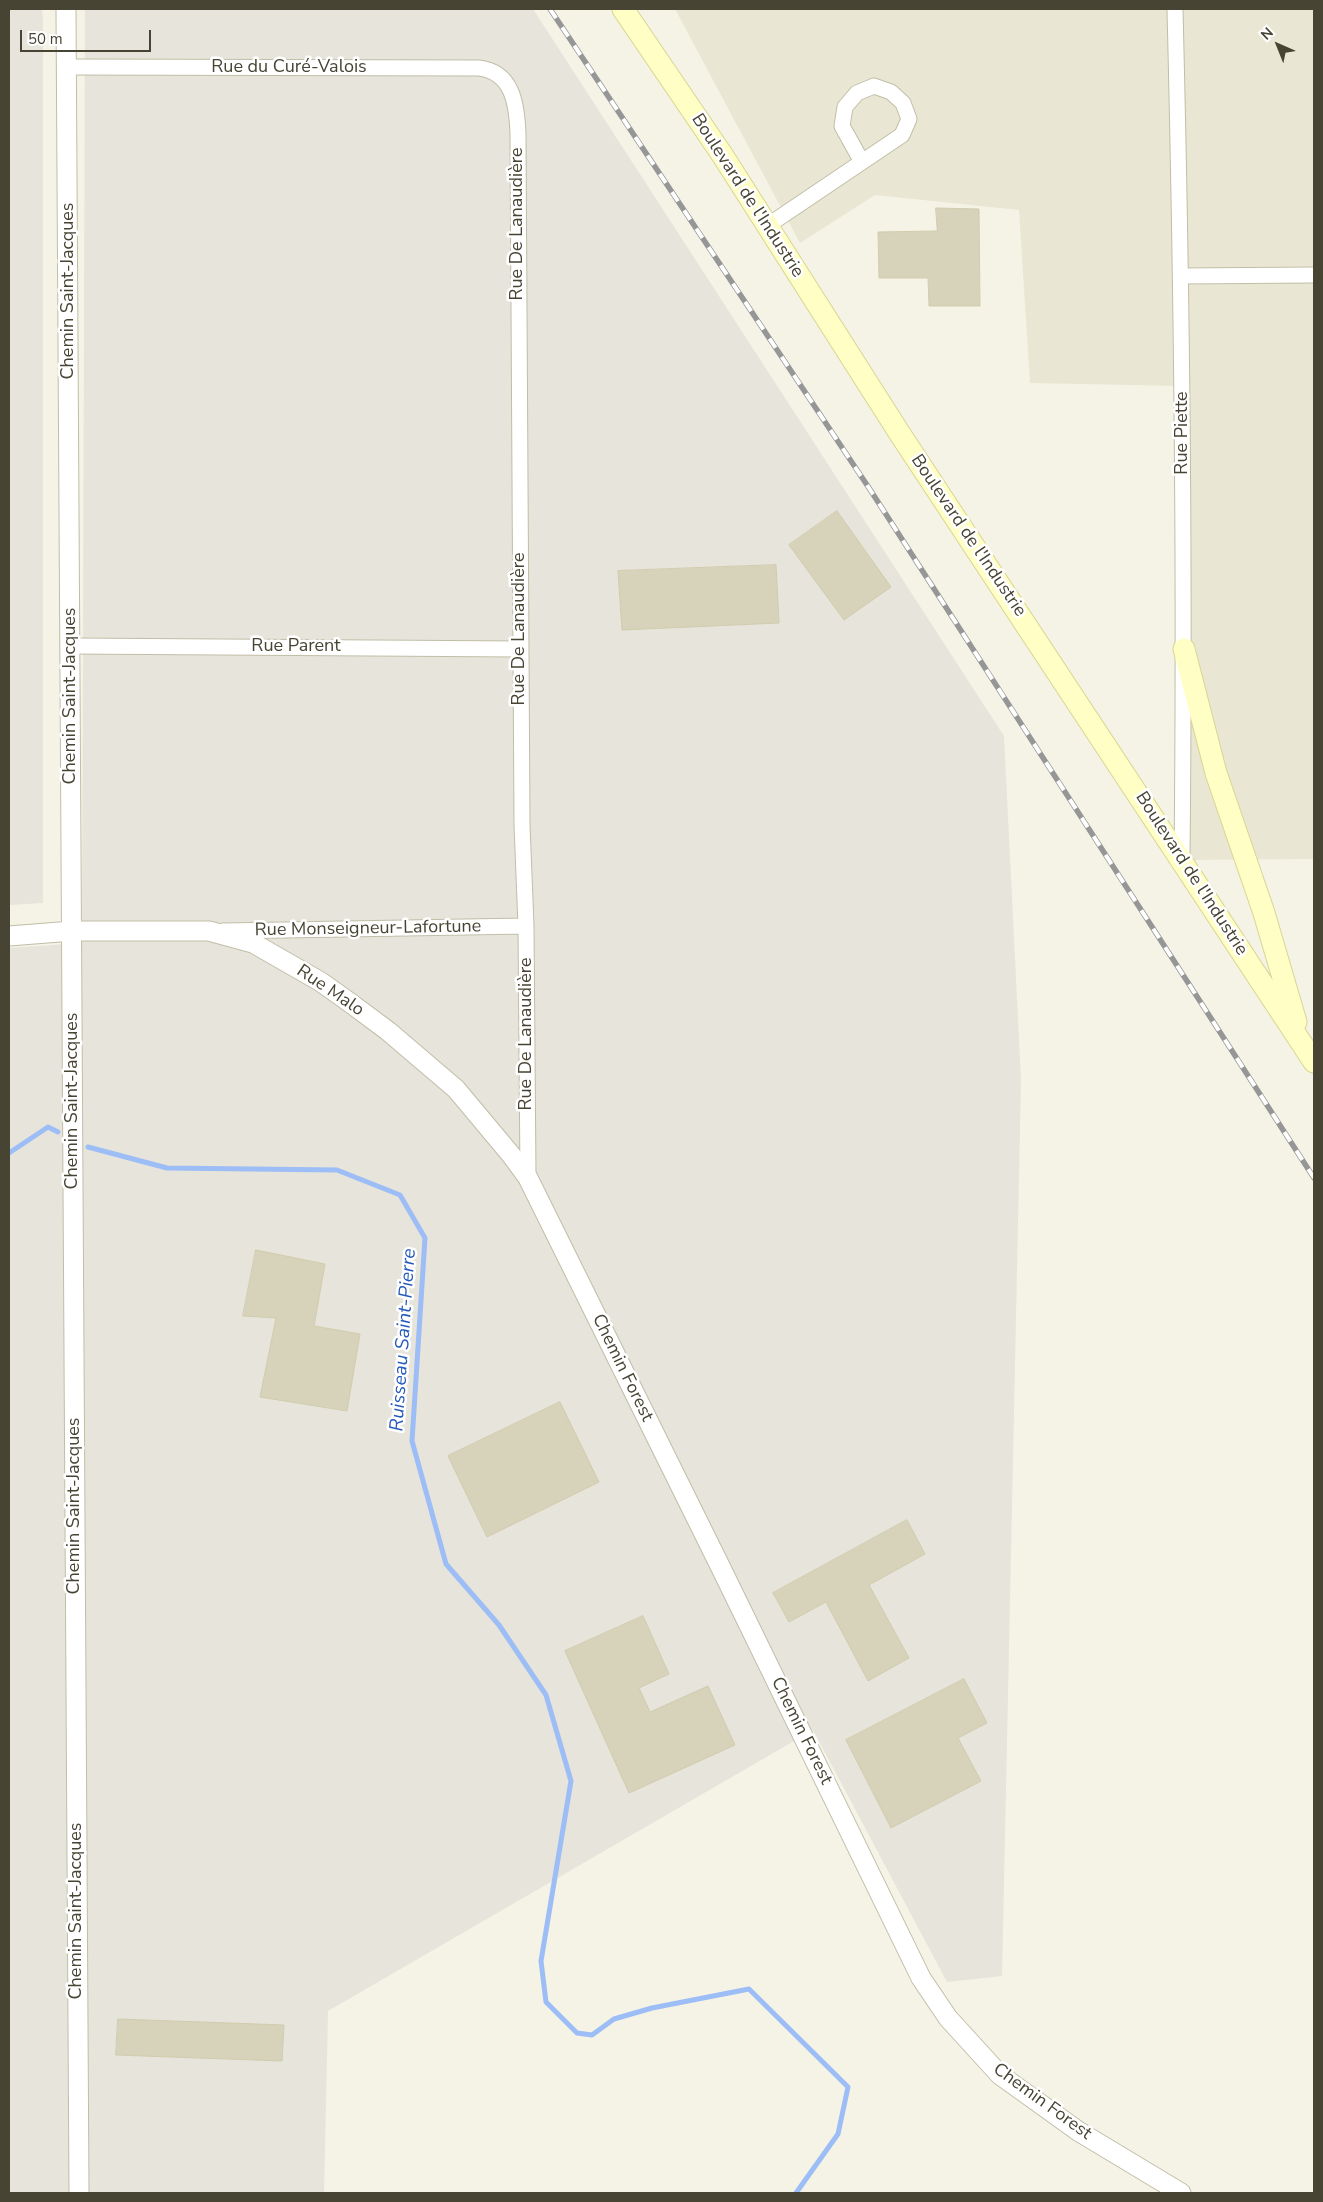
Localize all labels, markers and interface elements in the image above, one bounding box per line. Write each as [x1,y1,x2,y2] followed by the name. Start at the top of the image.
[22,20,154,52] scale bar
[1253,20,1303,70] north arrow
[1257,23,1278,44] text: N
[28,29,63,49] text: 50 m
[211,57,367,79] street label: Rue du Curé-Valois
[686,110,808,282] street label: Boulevard de l'Industrie
[507,147,529,301] street label: Rue De Lanaudière
[58,203,80,379] street label: Chemin Saint-Jacques
[1172,391,1194,475] street label: Rue Piette
[906,451,1030,621] street label: Boulevard de l'Industrie
[509,552,531,706] street label: Rue De Lanaudière
[60,608,82,784] street label: Chemin Saint-Jacques
[251,636,341,658] street label: Rue Parent
[1130,788,1252,960] street label: Boulevard de l'Industrie
[254,916,482,942] street label: Rue Monseigneur-Lafortune
[516,957,538,1111] street label: Rue De Lanaudière
[292,961,368,1021] street label: Rue Malo
[62,1013,84,1189] street label: Chemin Saint-Jacques
[386,1248,422,1432] water label: Ruisseau Saint-Pierre
[587,1311,657,1425] street label: Chemin Forest
[64,1418,86,1594] street label: Chemin Saint-Jacques
[766,1674,836,1788] street label: Chemin Forest
[66,1823,88,1999] street label: Chemin Saint-Jacques
[988,2059,1096,2145] street label: Chemin Forest

